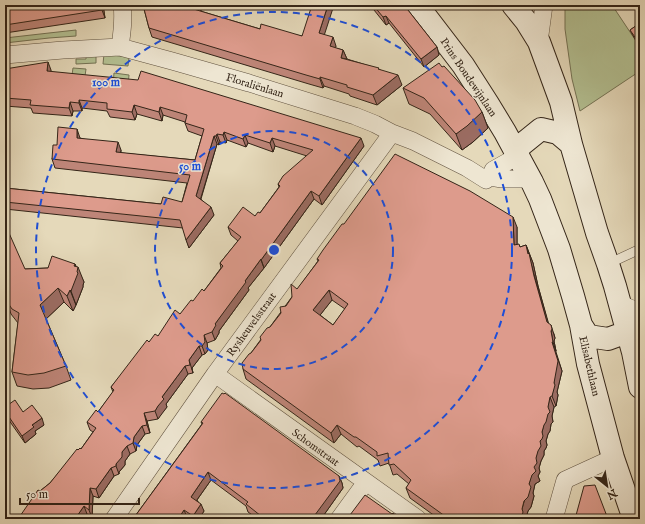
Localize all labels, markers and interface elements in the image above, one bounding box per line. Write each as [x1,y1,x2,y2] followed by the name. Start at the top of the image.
[437,35,500,120] street label: Prins Boudewijnlaan
[224,71,285,101] street label: Floraliënlaan
[92,75,121,90] text: 100 m
[179,159,202,174] text: 50 m
[267,243,281,257] centre of rings
[224,290,280,359] street label: Rysheuvelsstraat
[575,335,603,398] street label: Elisabethlaan
[289,426,342,470] street label: Schomstraat
[587,466,627,506] north arrow
[20,480,139,506] scale bar
[603,485,620,502] text: N
[26,487,48,502] text: 50 m

